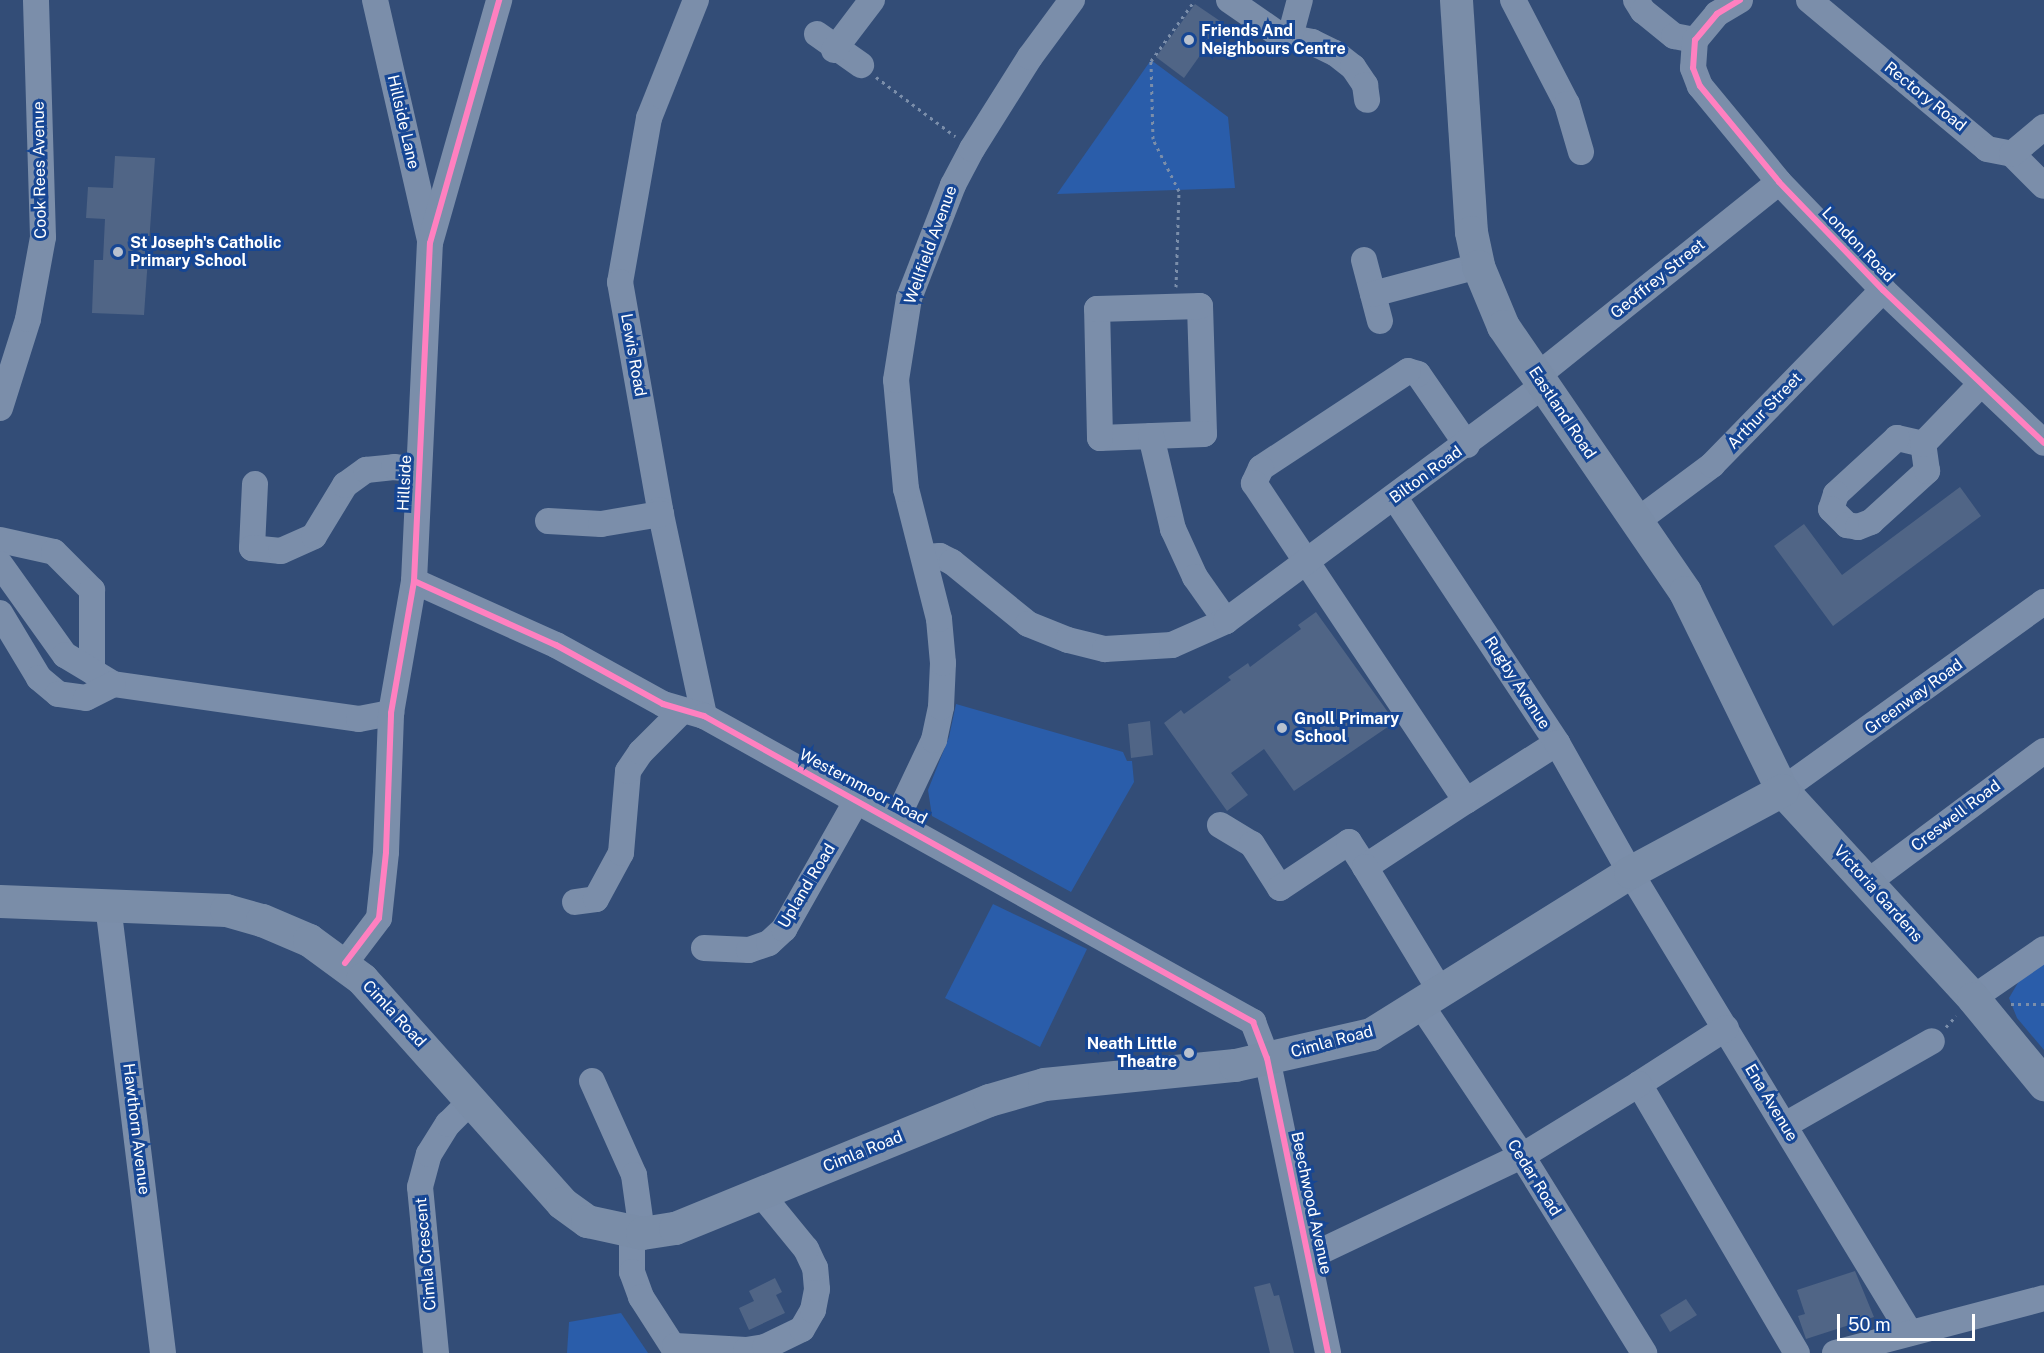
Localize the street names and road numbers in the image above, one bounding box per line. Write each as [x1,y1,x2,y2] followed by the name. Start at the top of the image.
[1880,58,1970,136] street label: Rectory Road
[383,73,423,171] street label: Hillside Lane
[29,101,51,239] street label: Cook Rees Avenue
[901,183,961,307] street label: Wellfield Avenue
[1817,204,1899,286] street label: London Road
[1607,235,1709,323] street label: Geoffrey Street
[616,312,650,398] street label: Lewis Road
[1524,363,1600,463] street label: Eastland Road
[1724,369,1806,453] street label: Arthur Street
[1386,442,1466,508] street label: Bilton Road
[394,454,416,512] street label: Hillside
[1480,633,1554,733] street label: Rugby Avenue
[1861,655,1967,739] street label: Greenway Road
[796,745,930,829] street label: Westernmoor Road
[1908,776,2004,856] street label: Creswell Road
[774,840,840,932] street label: Upland Road
[1830,842,1926,946] street label: Victoria Gardens
[358,977,430,1051] street label: Cimla Road
[1289,1022,1375,1062] street label: Cimla Road
[1740,1061,1802,1145] street label: Ena Avenue
[118,1062,154,1196] street label: Hawthorn Avenue
[820,1127,906,1177] street label: Cimla Road
[1287,1130,1335,1276] street label: Beechwood Avenue
[1503,1136,1565,1220] street label: Cedar Road
[411,1197,441,1311] street label: Cimla Crescent

